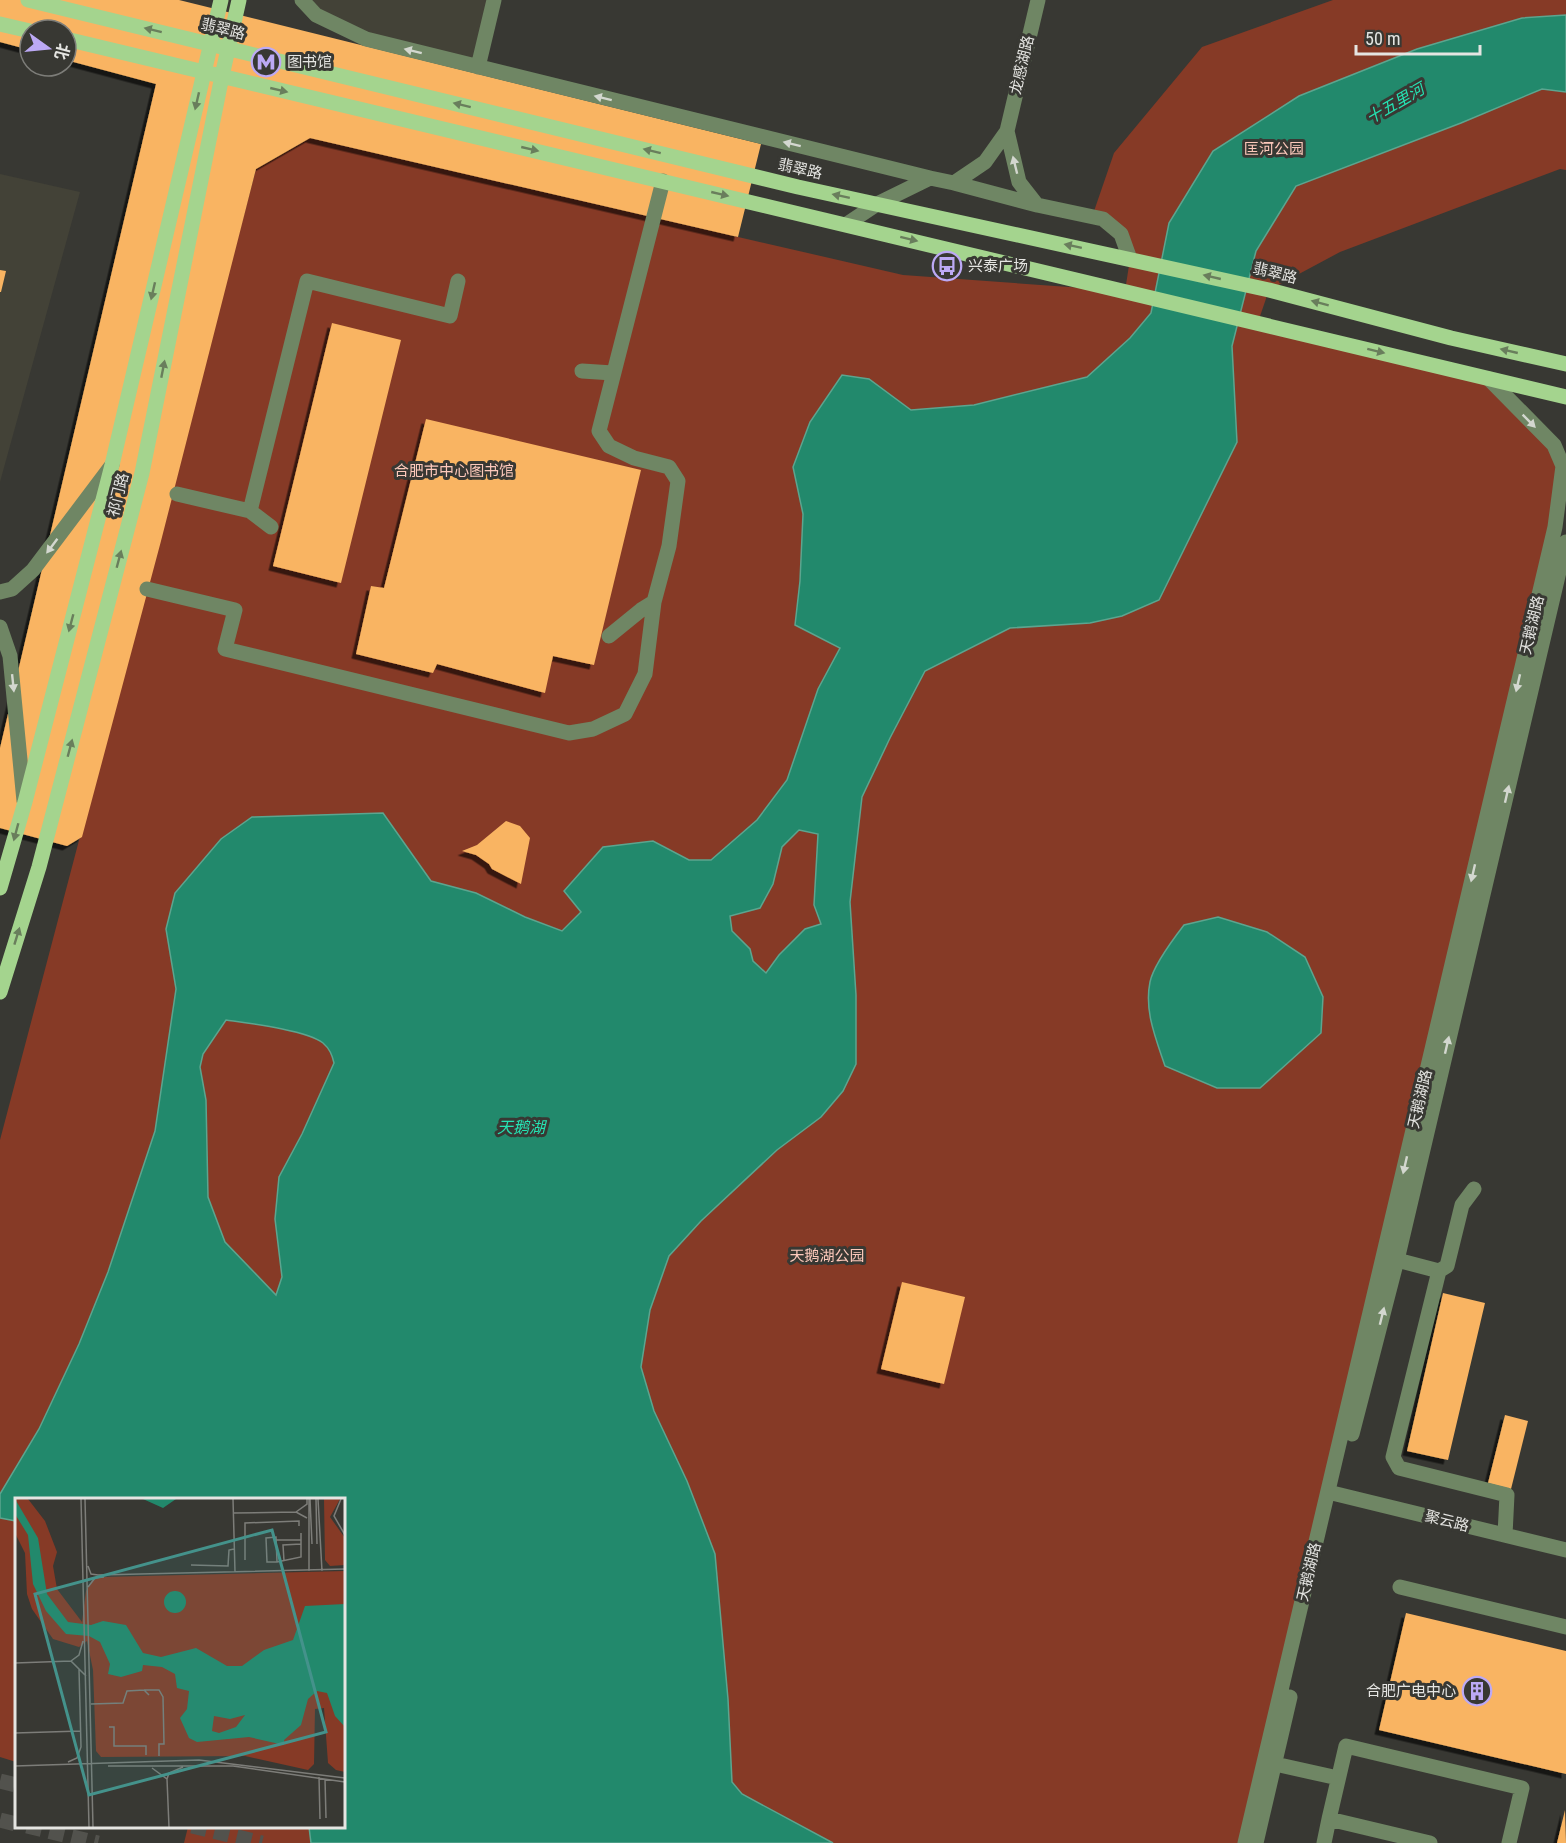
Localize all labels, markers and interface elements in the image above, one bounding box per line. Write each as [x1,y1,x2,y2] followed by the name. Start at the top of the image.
[199,15,247,43] street label: 翡翠路
[18,18,78,78] north arrow
[1356,18,1480,56] scale bar
[144,25,163,35] one-way arrow
[1365,28,1400,49] text: 50 m
[1006,34,1038,96] street label: 龙感湖路
[51,42,73,62] text: 北
[250,46,282,78] metro station icon: 图书馆
[404,46,422,56] one-way arrow
[287,53,332,71] place label: 图书馆
[1363,78,1430,128] water label: 十五里河
[269,85,288,95] one-way arrow
[191,92,201,110] one-way arrow
[593,92,612,102] one-way arrow
[453,100,471,110] one-way arrow
[783,139,801,149] one-way arrow
[1244,140,1304,158] park label: 匡河公园
[521,145,539,155] one-way arrow
[642,146,661,156] one-way arrow
[776,155,824,183] street label: 翡翠路
[1009,156,1019,174] one-way arrow
[710,190,729,200] one-way arrow
[832,191,851,201] one-way arrow
[900,235,918,245] one-way arrow
[1064,241,1082,251] one-way arrow
[931,250,963,282] bus stop icon: 兴泰广场
[968,257,1028,275] place label: 兴泰广场
[1251,259,1299,287] street label: 翡翠路
[1202,272,1221,281] one-way arrow
[147,282,157,300] one-way arrow
[1311,298,1329,308] one-way arrow
[1499,346,1518,355] one-way arrow
[1367,347,1385,357] one-way arrow
[159,360,168,379] one-way arrow
[1522,413,1536,427] one-way arrow
[394,462,514,480] park label: 合肥市中心图书馆
[104,471,132,519] street label: 祁门路
[46,538,58,553] one-way arrow
[115,550,125,569] one-way arrow
[1516,594,1548,656] street label: 天鹅湖路
[66,614,75,632] one-way arrow
[1513,673,1522,692] one-way arrow
[8,674,18,693] one-way arrow
[66,739,76,757] one-way arrow
[1502,785,1512,803] one-way arrow
[11,823,21,841] one-way arrow
[1468,863,1478,882] one-way arrow
[13,927,23,945] one-way arrow
[1443,1036,1453,1054] one-way arrow
[1404,1068,1436,1130] street label: 天鹅湖路
[497,1118,548,1137] water label: 天鹅湖
[1399,1155,1409,1174] one-way arrow
[789,1247,865,1265] park label: 天鹅湖公园
[1378,1307,1387,1325] one-way arrow
[15,1498,345,1828] inset map
[1423,1507,1471,1535] street label: 聚云路
[1293,1541,1325,1603] street label: 天鹅湖路
[1461,1675,1493,1707] building icon: 合肥广电中心
[1366,1682,1456,1700] place label: 合肥广电中心

